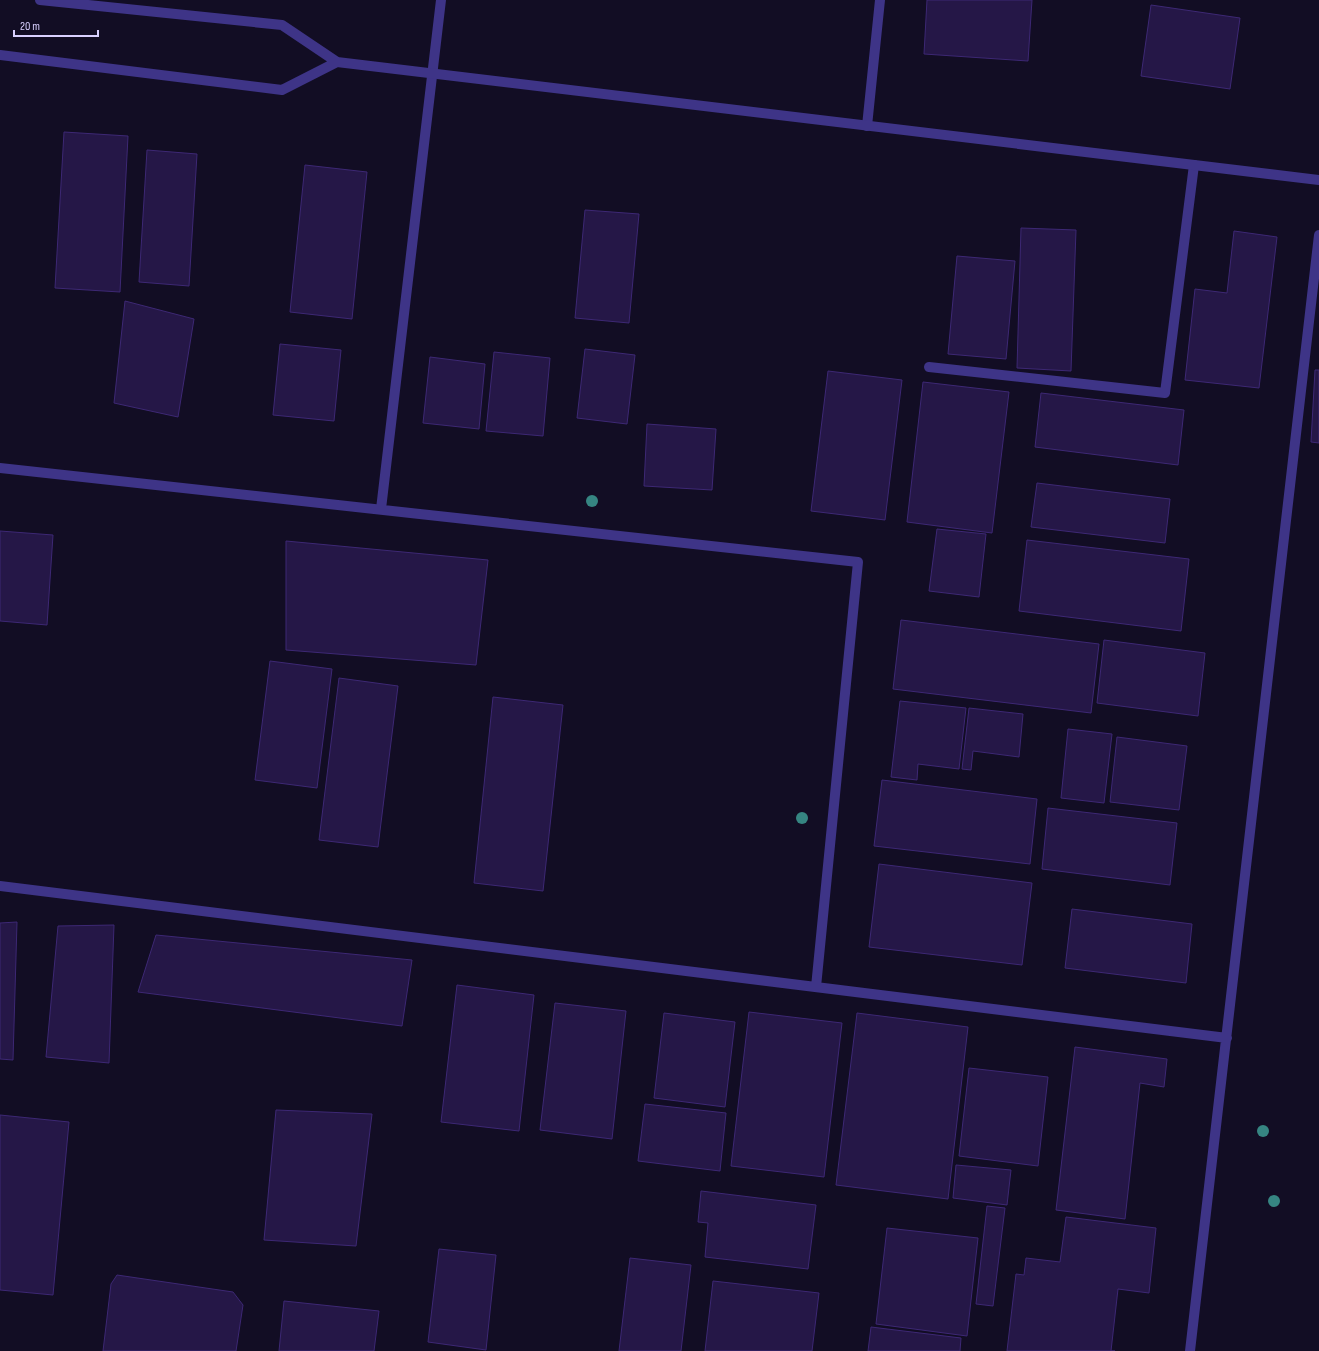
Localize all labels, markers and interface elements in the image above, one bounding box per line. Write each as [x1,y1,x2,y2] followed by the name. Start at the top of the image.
[14,12,98,38] scale bar
[20,19,40,34] text: 20 m

